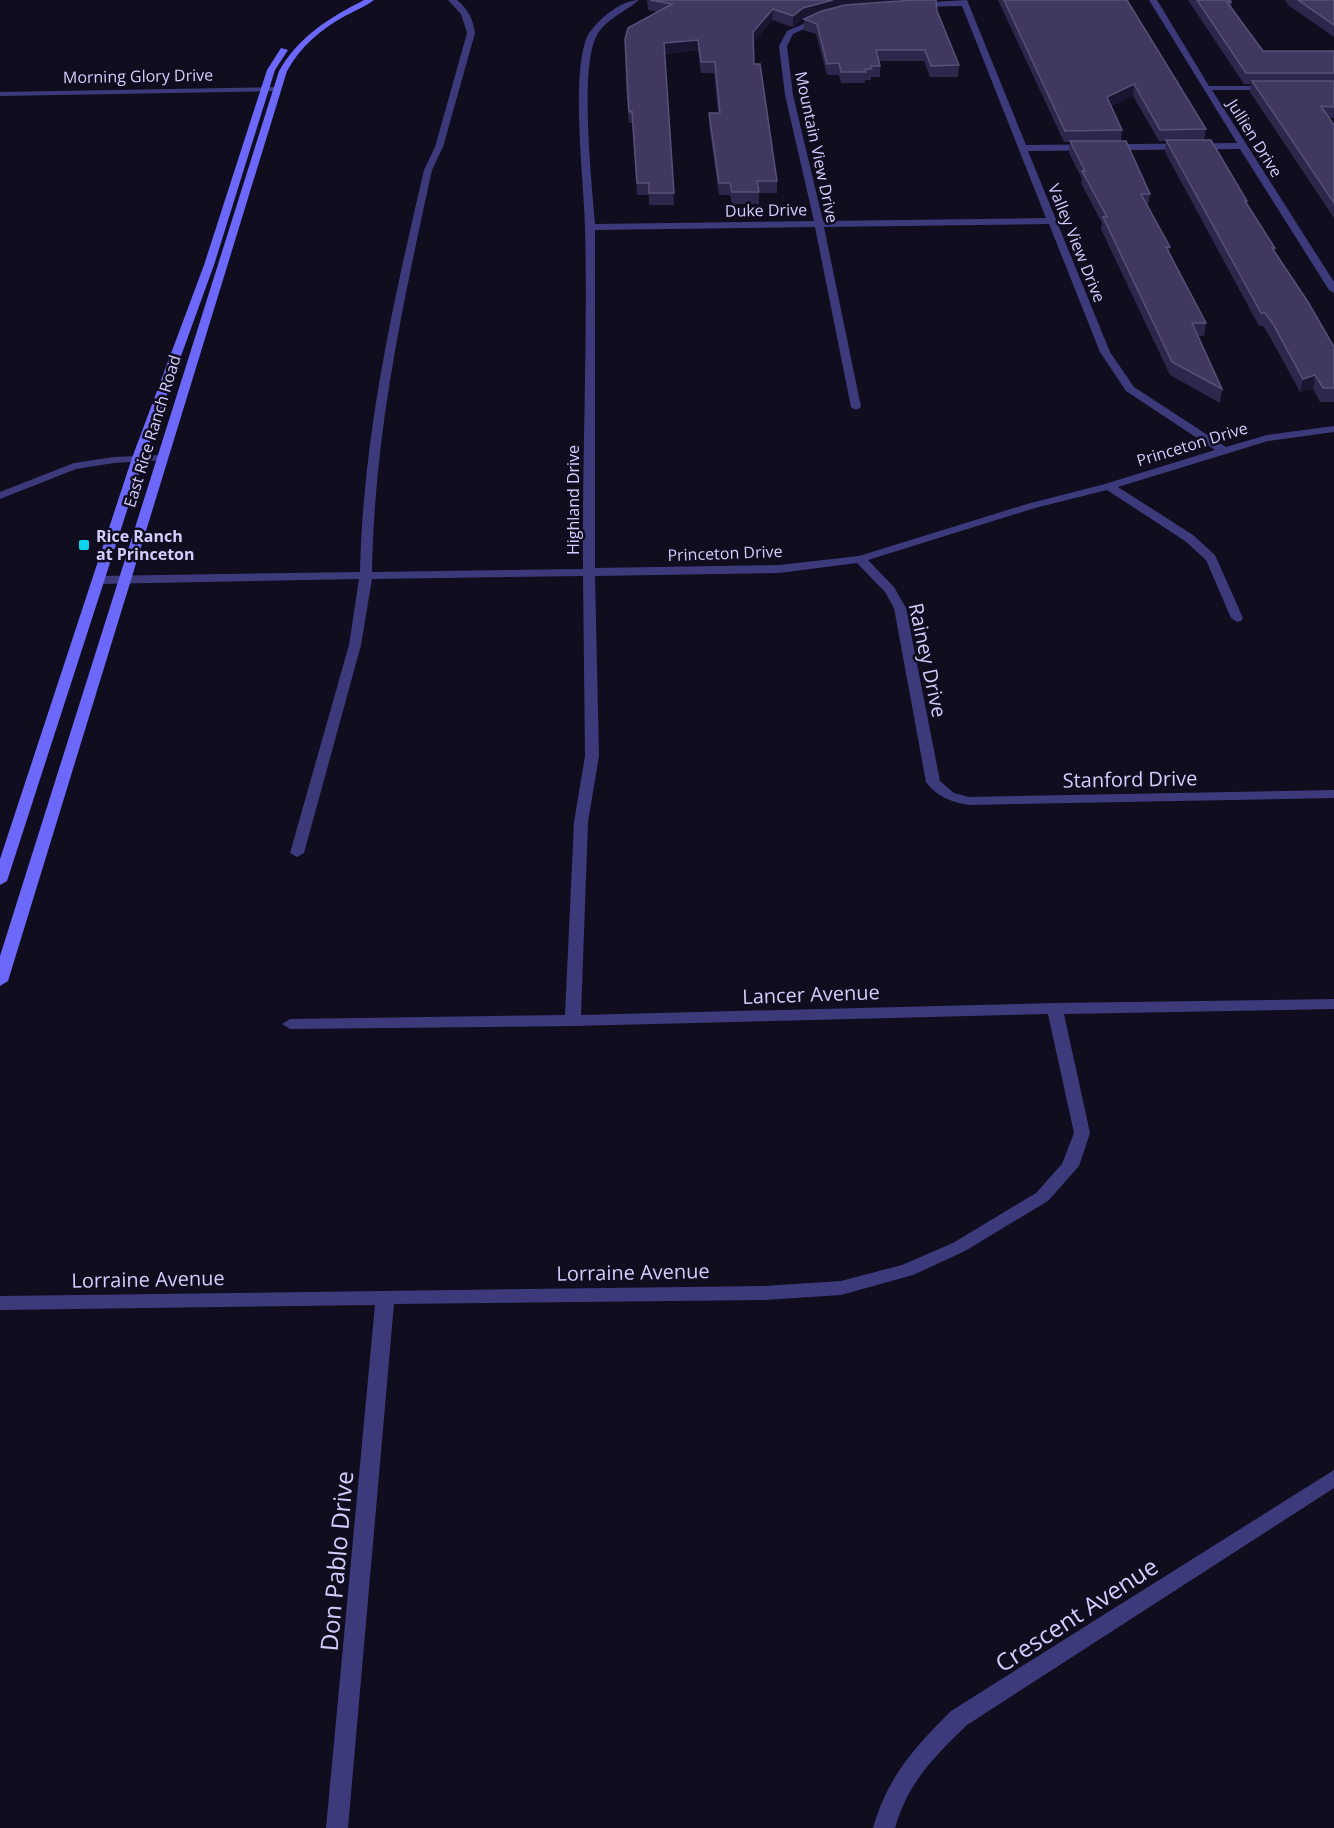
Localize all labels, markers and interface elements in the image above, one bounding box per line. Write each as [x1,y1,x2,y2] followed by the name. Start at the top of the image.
[63,64,213,88] street label: Morning Glory Drive
[790,69,844,225] street label: Mountain View Drive
[1221,93,1288,181] street label: Jullien Drive
[1043,180,1111,306] street label: Valley View Drive
[725,198,807,222] street label: Duke Drive
[118,352,186,510] street label: East Rice Ranch Road
[1134,417,1250,471] street label: Princeton Drive
[562,445,584,555] street label: Highland Drive
[96,525,195,565] place label: Rice Ranch at Princeton
[77,538,91,552] marker: Rice Ranch at Princeton
[667,540,783,566] street label: Princeton Drive
[903,600,953,720] street label: Rainey Drive
[1062,764,1198,794] street label: Stanford Drive
[742,978,880,1010] street label: Lancer Avenue
[556,1257,710,1287] street label: Lorraine Avenue
[71,1264,225,1294] street label: Lorraine Avenue
[312,1470,360,1652] street label: Don Pablo Drive
[988,1549,1164,1679] street label: Crescent Avenue

